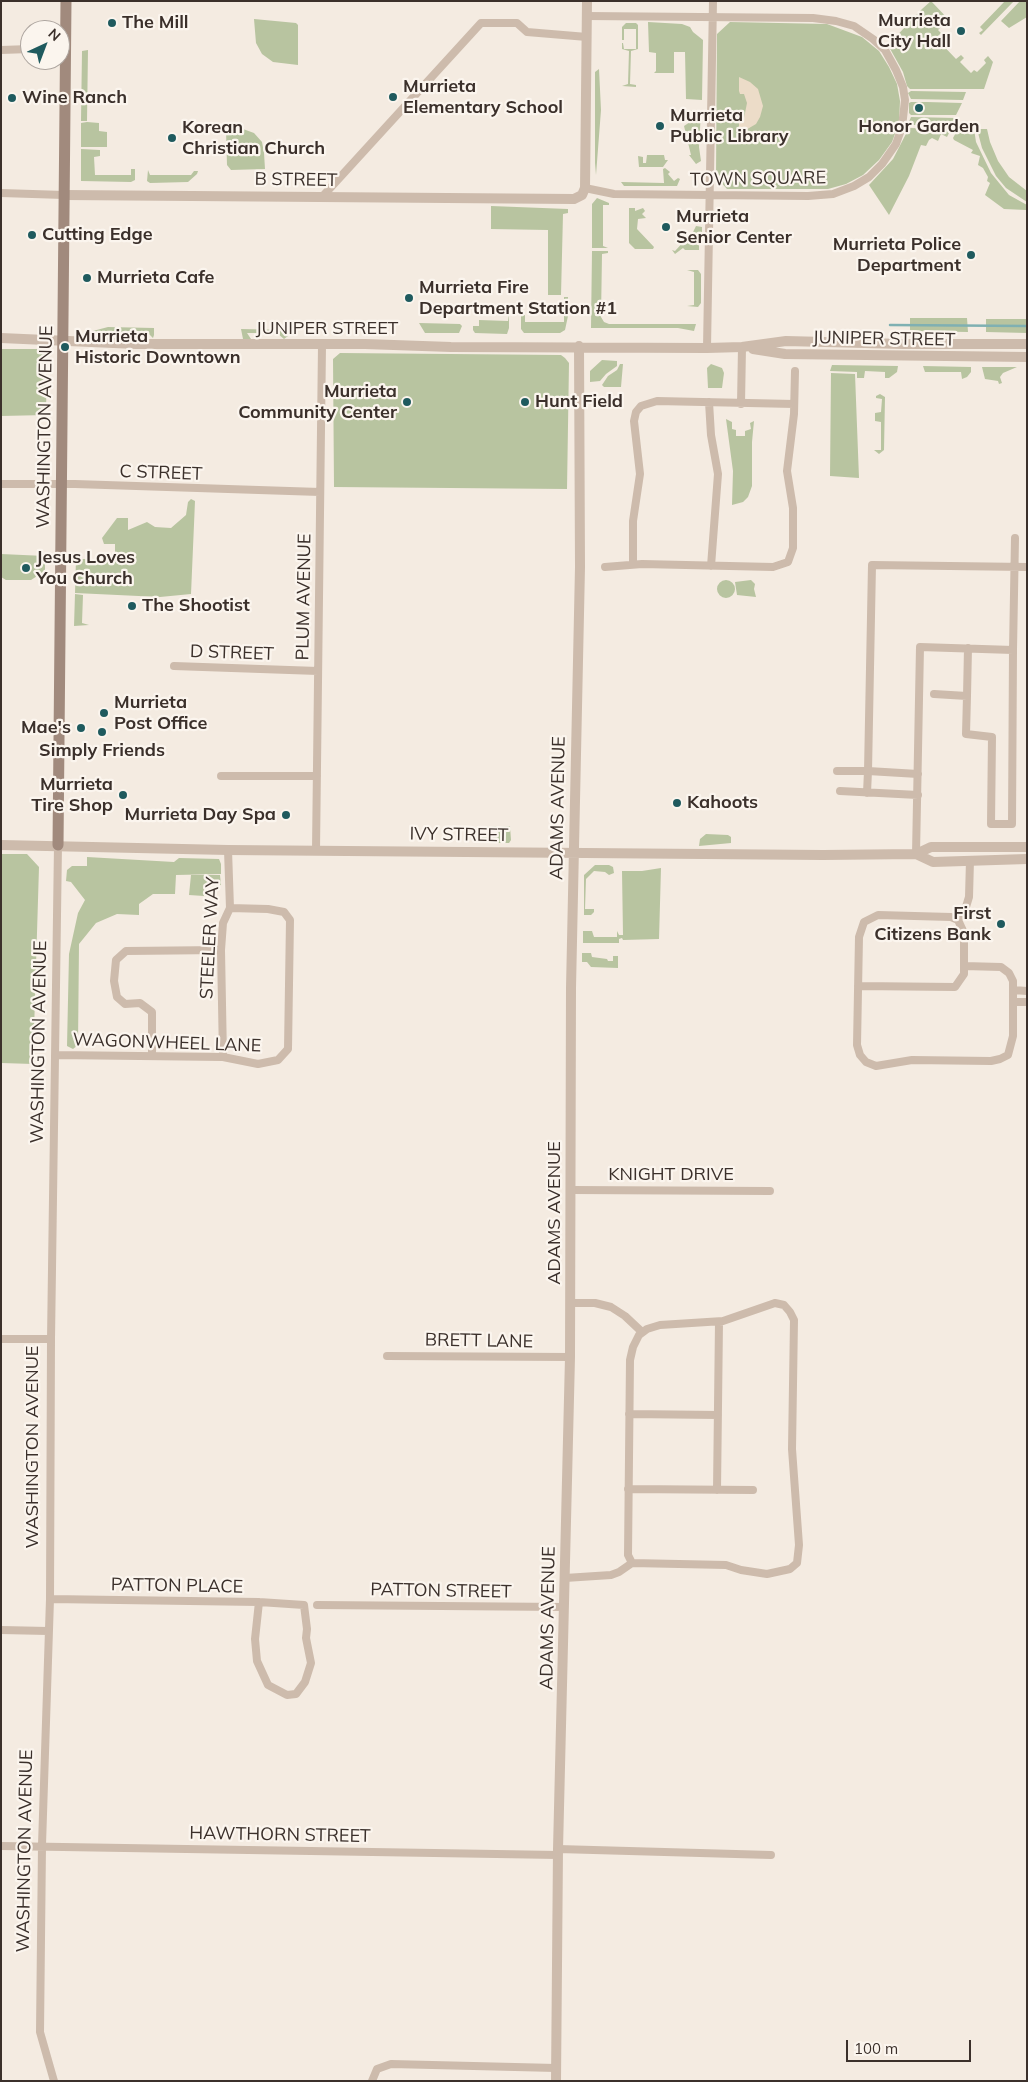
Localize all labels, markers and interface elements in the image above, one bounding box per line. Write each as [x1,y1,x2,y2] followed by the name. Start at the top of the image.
[878,10,951,52] place label: Murrieta City Hall
[122,12,189,34] place label: The Mill
[106,17,118,29] marker: The Mill
[20,20,70,70] north arrow
[45,25,65,45] text: N
[955,25,967,37] marker: Murrieta City Hall
[403,76,563,118] place label: Murrieta Elementary School
[22,87,127,109] place label: Wine Ranch
[387,91,399,103] marker: Murrieta Elementary School
[6,92,18,104] marker: Wine Ranch
[913,102,925,114] marker: Honor Garden
[670,105,789,148] place label: Murrieta Public Library
[858,116,980,138] place label: Honor Garden
[182,117,325,160] place label: Korean Christian Church
[654,120,666,132] marker: Murrieta Public Library
[166,132,178,144] marker: Korean Christian Church
[690,167,826,191] street label: TOWN SQUARE
[254,168,338,192] street label: B STREET
[676,206,792,248] place label: Murrieta Senior Center
[660,221,672,233] marker: Murrieta Senior Center
[42,224,153,246] place label: Cutting Edge
[26,229,38,241] marker: Cutting Edge
[833,234,961,276] place label: Murrieta Police Department
[965,249,977,261] marker: Murrieta Police Department
[97,267,214,289] place label: Murrieta Cafe
[81,272,93,284] marker: Murrieta Cafe
[419,277,617,320] place label: Murrieta Fire Department Station #1
[403,292,415,304] marker: Murrieta Fire Department Station #1
[256,318,398,340] street label: JUNIPER STREET
[32,325,58,529] street label: WASHINGTON AVENUE
[75,326,241,368] place label: Murrieta Historic Downtown
[812,327,956,351] street label: JUNIPER STREET
[59,341,71,353] marker: Murrieta Historic Downtown
[238,381,397,424] place label: Murrieta Community Center
[535,391,623,413] place label: Hunt Field
[401,396,413,408] marker: Murrieta Community Center
[519,396,531,408] marker: Hunt Field
[119,461,203,485] street label: C STREET
[292,533,316,661] street label: PLUM AVENUE
[36,547,135,590] place label: Jesus Loves You Church
[20,562,32,574] marker: Jesus Loves You Church
[142,595,250,617] place label: The Shootist
[126,600,138,612] marker: The Shootist
[190,641,274,665] street label: D STREET
[114,692,207,734] place label: Murrieta Post Office
[98,707,110,719] marker: Murrieta Post Office
[21,717,71,739] place label: Mae's
[75,722,87,734] marker: Mae's
[96,726,108,738] marker: Simply Friends
[546,736,570,880] street label: ADAMS AVENUE
[39,740,165,762] place label: Simply Friends
[31,774,113,816] place label: Murrieta Tire Shop
[117,789,129,801] marker: Murrieta Tire Shop
[687,792,758,814] place label: Kahoots
[671,797,683,809] marker: Kahoots
[125,804,276,826] place label: Murrieta Day Spa
[280,809,292,821] marker: Murrieta Day Spa
[409,823,509,847] street label: IVY STREET
[196,876,224,1000] street label: STEELER WAY
[874,903,991,946] place label: First Citizens Bank
[995,918,1007,930] marker: First Citizens Bank
[26,940,52,1144] street label: WASHINGTON AVENUE
[72,1029,262,1057] street label: WAGONWHEEL LANE
[544,1141,566,1285] street label: ADAMS AVENUE
[608,1164,734,1186] street label: KNIGHT DRIVE
[425,1329,533,1353] street label: BRETT LANE
[22,1346,44,1548] street label: WASHINGTON AVENUE
[536,1546,560,1690] street label: ADAMS AVENUE
[111,1574,243,1598] street label: PATTON PLACE
[370,1579,512,1603] street label: PATTON STREET
[12,1749,38,1953] street label: WASHINGTON AVENUE
[189,1823,371,1847] street label: HAWTHORN STREET
[848,2030,973,2062] scale bar
[854,2039,898,2058] text: 100 m

